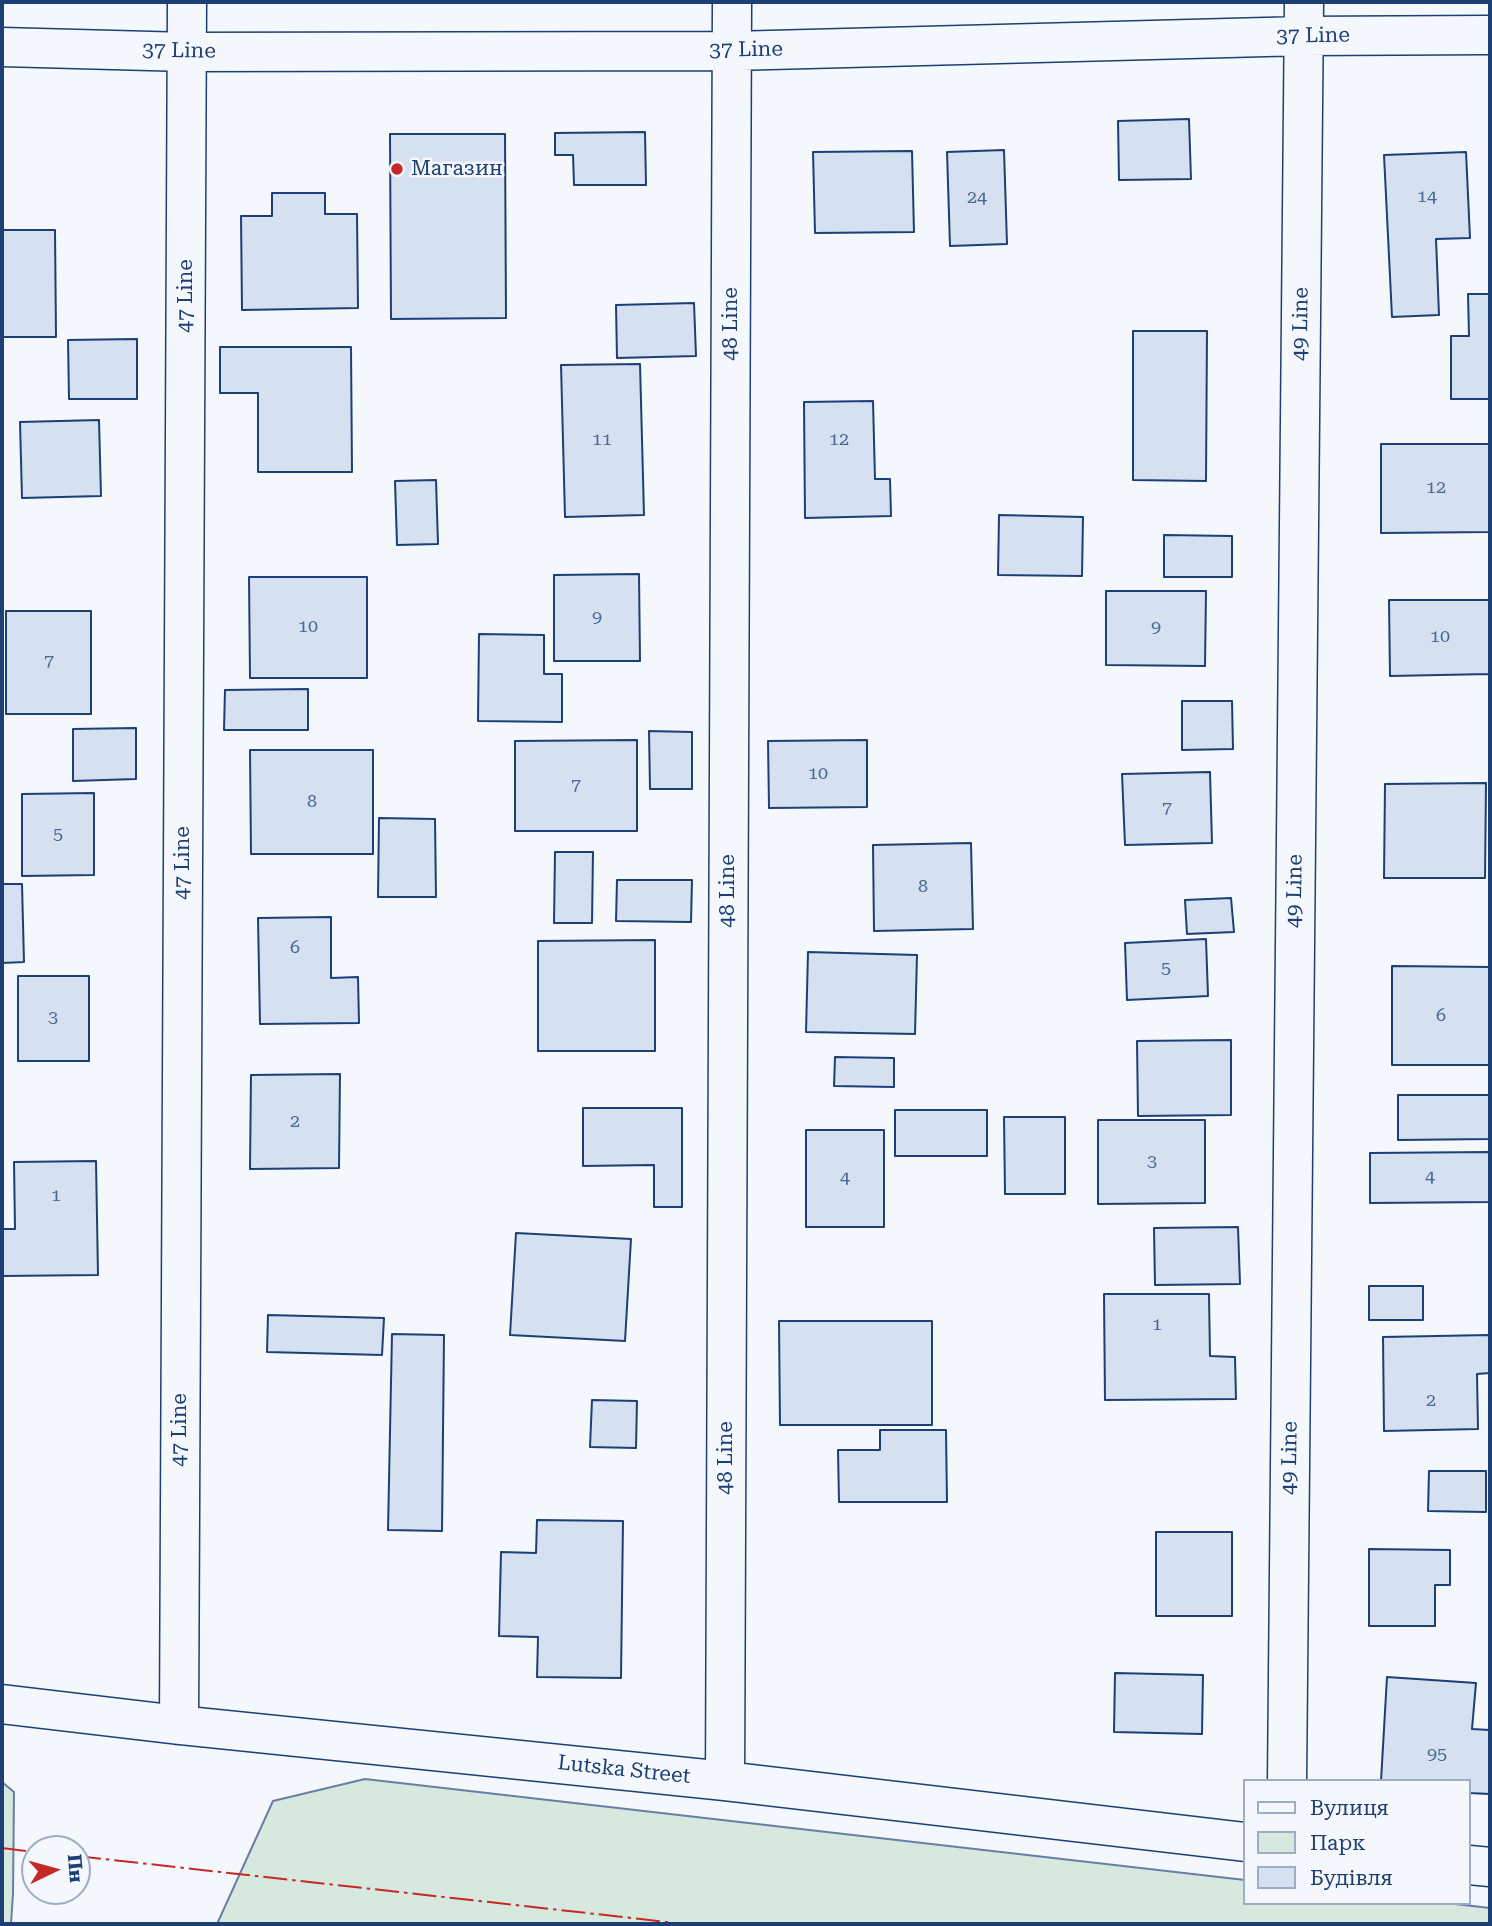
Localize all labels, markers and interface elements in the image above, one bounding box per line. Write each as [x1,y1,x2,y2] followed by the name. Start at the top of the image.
[1276,23,1350,49] street label: 37 Line
[709,37,783,63] street label: 37 Line
[142,38,216,64] street label: 37 Line
[411,156,503,182] place label: Магазин
[389,161,405,177] marker: Магазин
[1417,186,1437,208] house number: 14
[967,187,987,209] house number: 24
[173,259,199,333] street label: 47 Line
[718,287,744,361] street label: 48 Line
[1288,287,1314,361] street label: 49 Line
[592,429,612,451] house number: 11
[829,429,849,451] house number: 12
[1426,477,1446,499] house number: 12
[592,607,602,629] house number: 9
[298,616,318,638] house number: 10
[1151,617,1161,639] house number: 9
[1430,626,1450,648] house number: 10
[44,651,54,673] house number: 7
[808,763,828,785] house number: 10
[571,775,581,797] house number: 7
[307,791,317,813] house number: 8
[1162,798,1172,820] house number: 7
[53,824,63,846] house number: 5
[170,826,196,900] street label: 47 Line
[715,854,741,928] street label: 48 Line
[1282,854,1308,928] street label: 49 Line
[918,876,928,898] house number: 8
[290,937,300,959] house number: 6
[1161,958,1171,980] house number: 5
[1436,1005,1446,1027] house number: 6
[48,1007,58,1029] house number: 3
[290,1111,300,1133] house number: 2
[1147,1151,1157,1173] house number: 3
[1425,1166,1435,1188] house number: 4
[840,1167,850,1189] house number: 4
[51,1185,61,1207] house number: 1
[1152,1314,1162,1336] house number: 1
[1426,1390,1436,1412] house number: 2
[167,1393,193,1467] street label: 47 Line
[713,1421,739,1495] street label: 48 Line
[1277,1421,1303,1495] street label: 49 Line
[1427,1744,1447,1766] house number: 95
[556,1750,692,1790] street label: Lutska Street
[1244,1779,1471,1905] legend
[1310,1796,1389,1820] text: Вулиця
[1310,1831,1366,1855] text: Парк
[21,1835,91,1905] north arrow
[63,1853,88,1883] text: Пн
[1310,1866,1393,1890] text: Будівля

